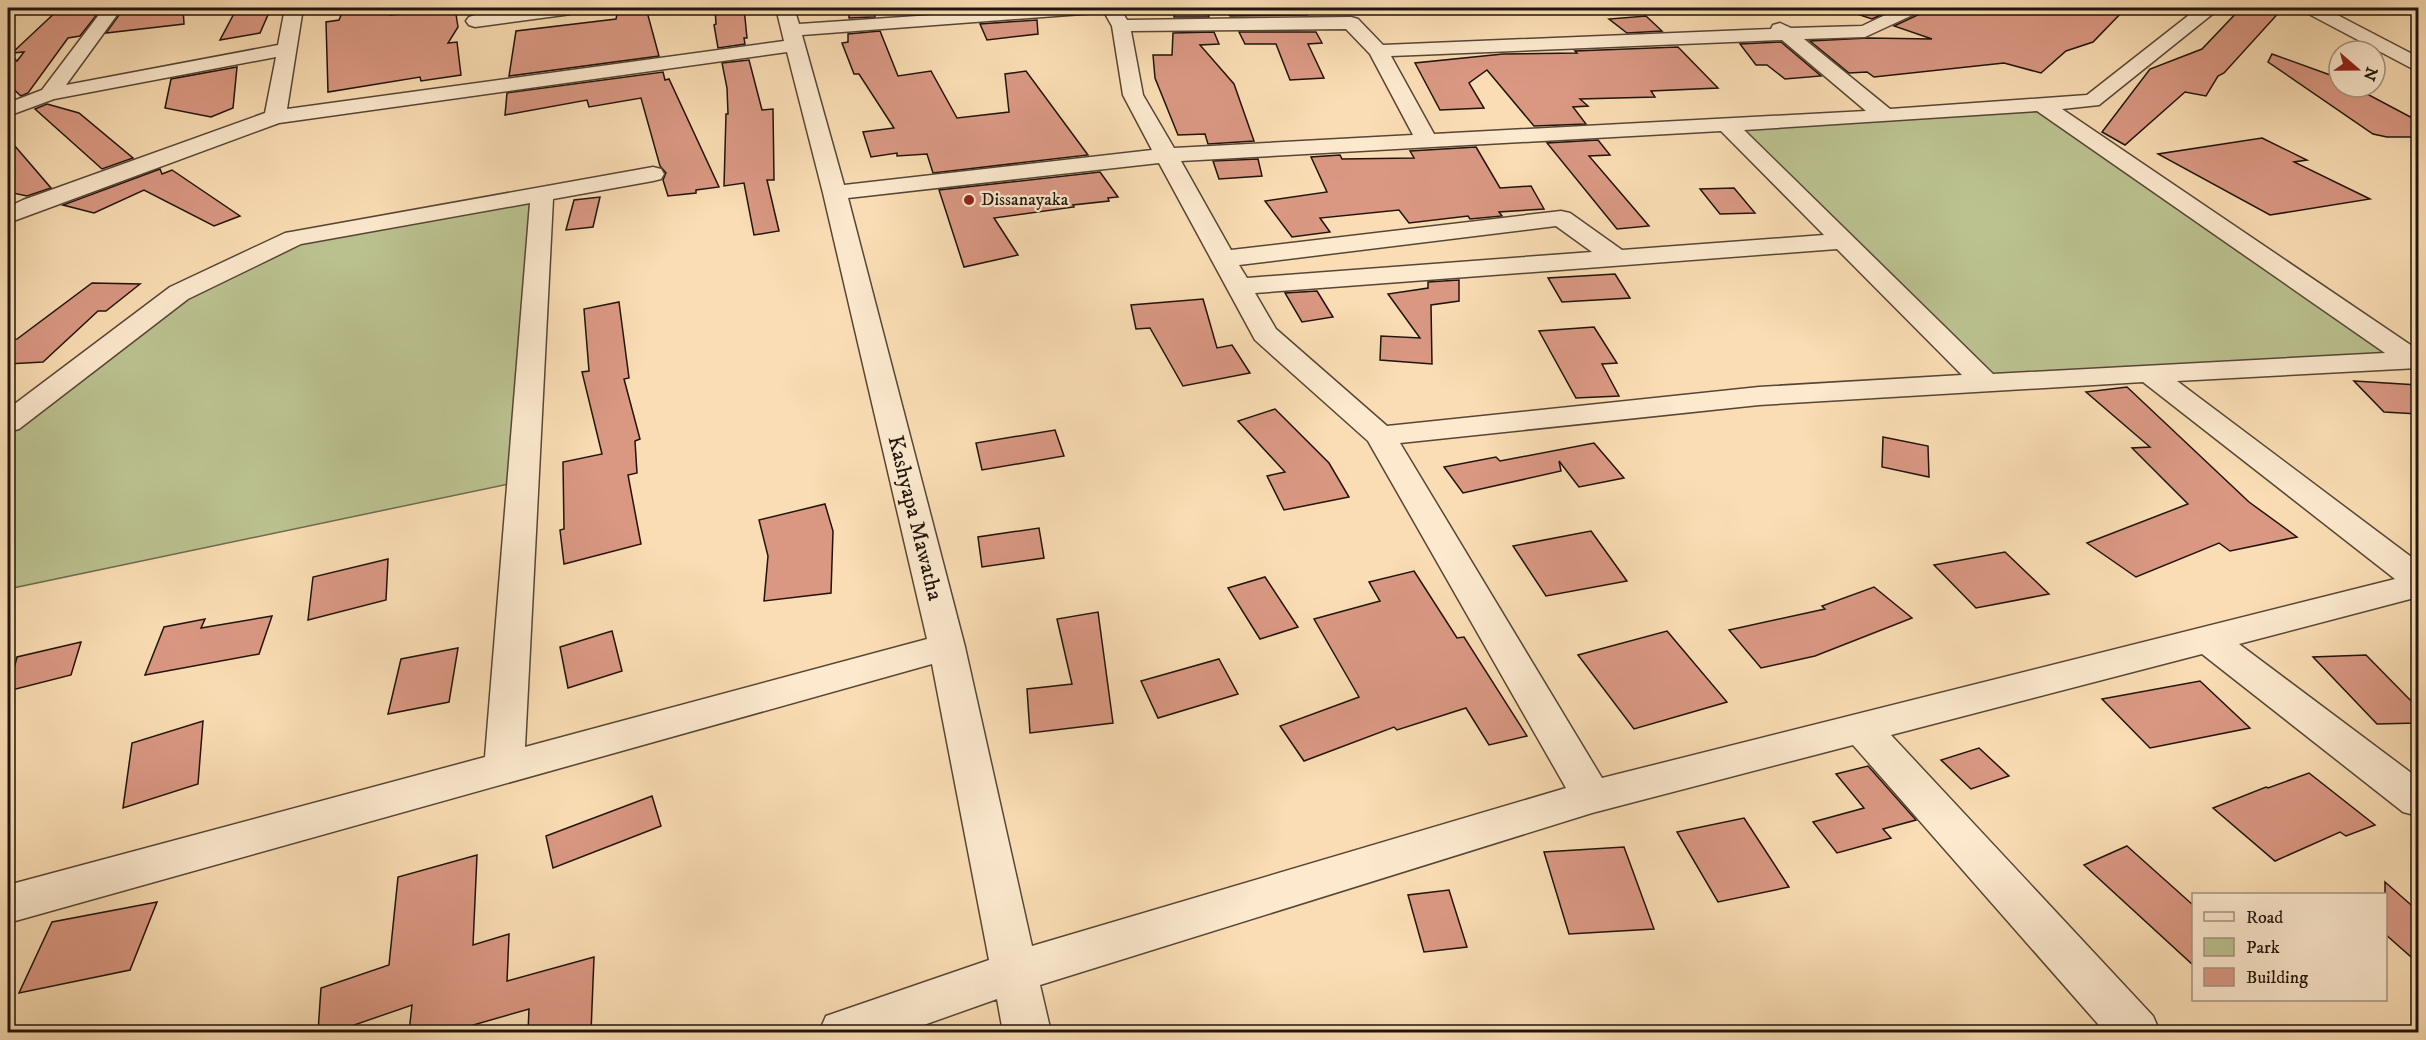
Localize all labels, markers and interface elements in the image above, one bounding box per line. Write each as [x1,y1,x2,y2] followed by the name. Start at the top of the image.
[2327,39,2387,99] north arrow
[2359,64,2382,83] text: N
[981,189,1069,211] place label: Dissanayaka
[962,193,976,207] marker: Dissanayaka
[881,433,949,604] street label: Kashyapa Mawatha
[2192,893,2387,1001] legend
[2246,907,2283,929] text: Road
[2246,937,2280,959] text: Park
[2246,967,2308,989] text: Building

